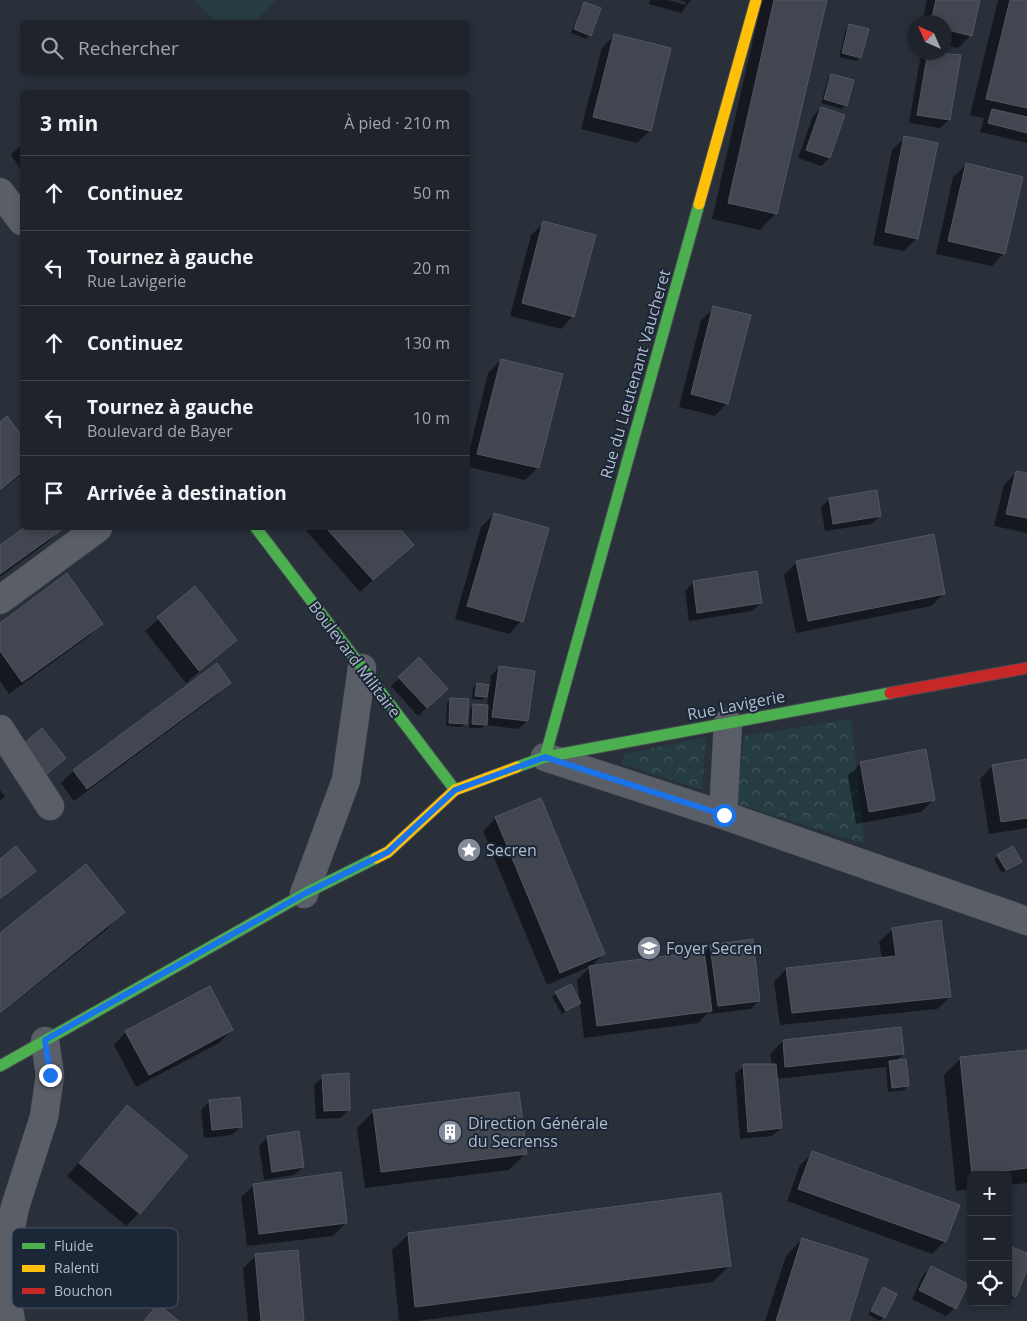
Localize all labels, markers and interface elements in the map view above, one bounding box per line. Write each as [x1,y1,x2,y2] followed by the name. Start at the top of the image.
[907,15,952,60] north arrow
[20,20,470,75] search box
[38,34,66,62] icon: search
[78,35,179,61] text: Rechercher
[40,109,98,137] text: 3 min
[344,112,450,134] text: À pied · 210 m
[40,179,68,207] icon: ahead
[87,180,183,206] text: Continuez
[413,182,450,204] text: 50 m
[87,244,253,270] text: Tournez à gauche
[40,254,68,282] icon: left
[413,257,450,279] text: 20 m
[595,266,676,481] street label: Rue du Lieutenant Vaucheret
[87,270,186,292] text: Rue Lavigerie
[40,329,68,357] icon: ahead
[87,330,183,356] text: Continuez
[404,332,450,354] text: 130 m
[87,394,253,420] text: Tournez à gauche
[40,404,68,432] icon: left
[413,407,450,429] text: 10 m
[87,420,233,442] text: Boulevard de Bayer
[40,479,68,507] icon: arrive
[87,480,287,506] text: Arrivée à destination
[304,596,406,722] street label: Boulevard Militaire
[685,685,787,725] street label: Rue Lavigerie
[713,804,736,827] route start
[456,837,482,863] place icon: Secren
[486,839,537,861] place label: Secren
[636,935,662,961] school or university icon: Foyer Secren
[666,937,762,959] place label: Foyer Secren
[39,1064,62,1087] route end
[468,1112,608,1152] place label: Direction Générale du Secrenss
[437,1119,463,1145] building icon: Direction Générale du Secrenss
[967,1171,1012,1306] map controls
[967,1171,1012,1216] button: +
[967,1216,1012,1261] button: −
[12,1228,178,1308] legend
[54,1236,93,1255] text: Fluide
[54,1258,99,1277] text: Ralenti
[967,1261,1012,1306] button: locate
[54,1281,112,1300] text: Bouchon

